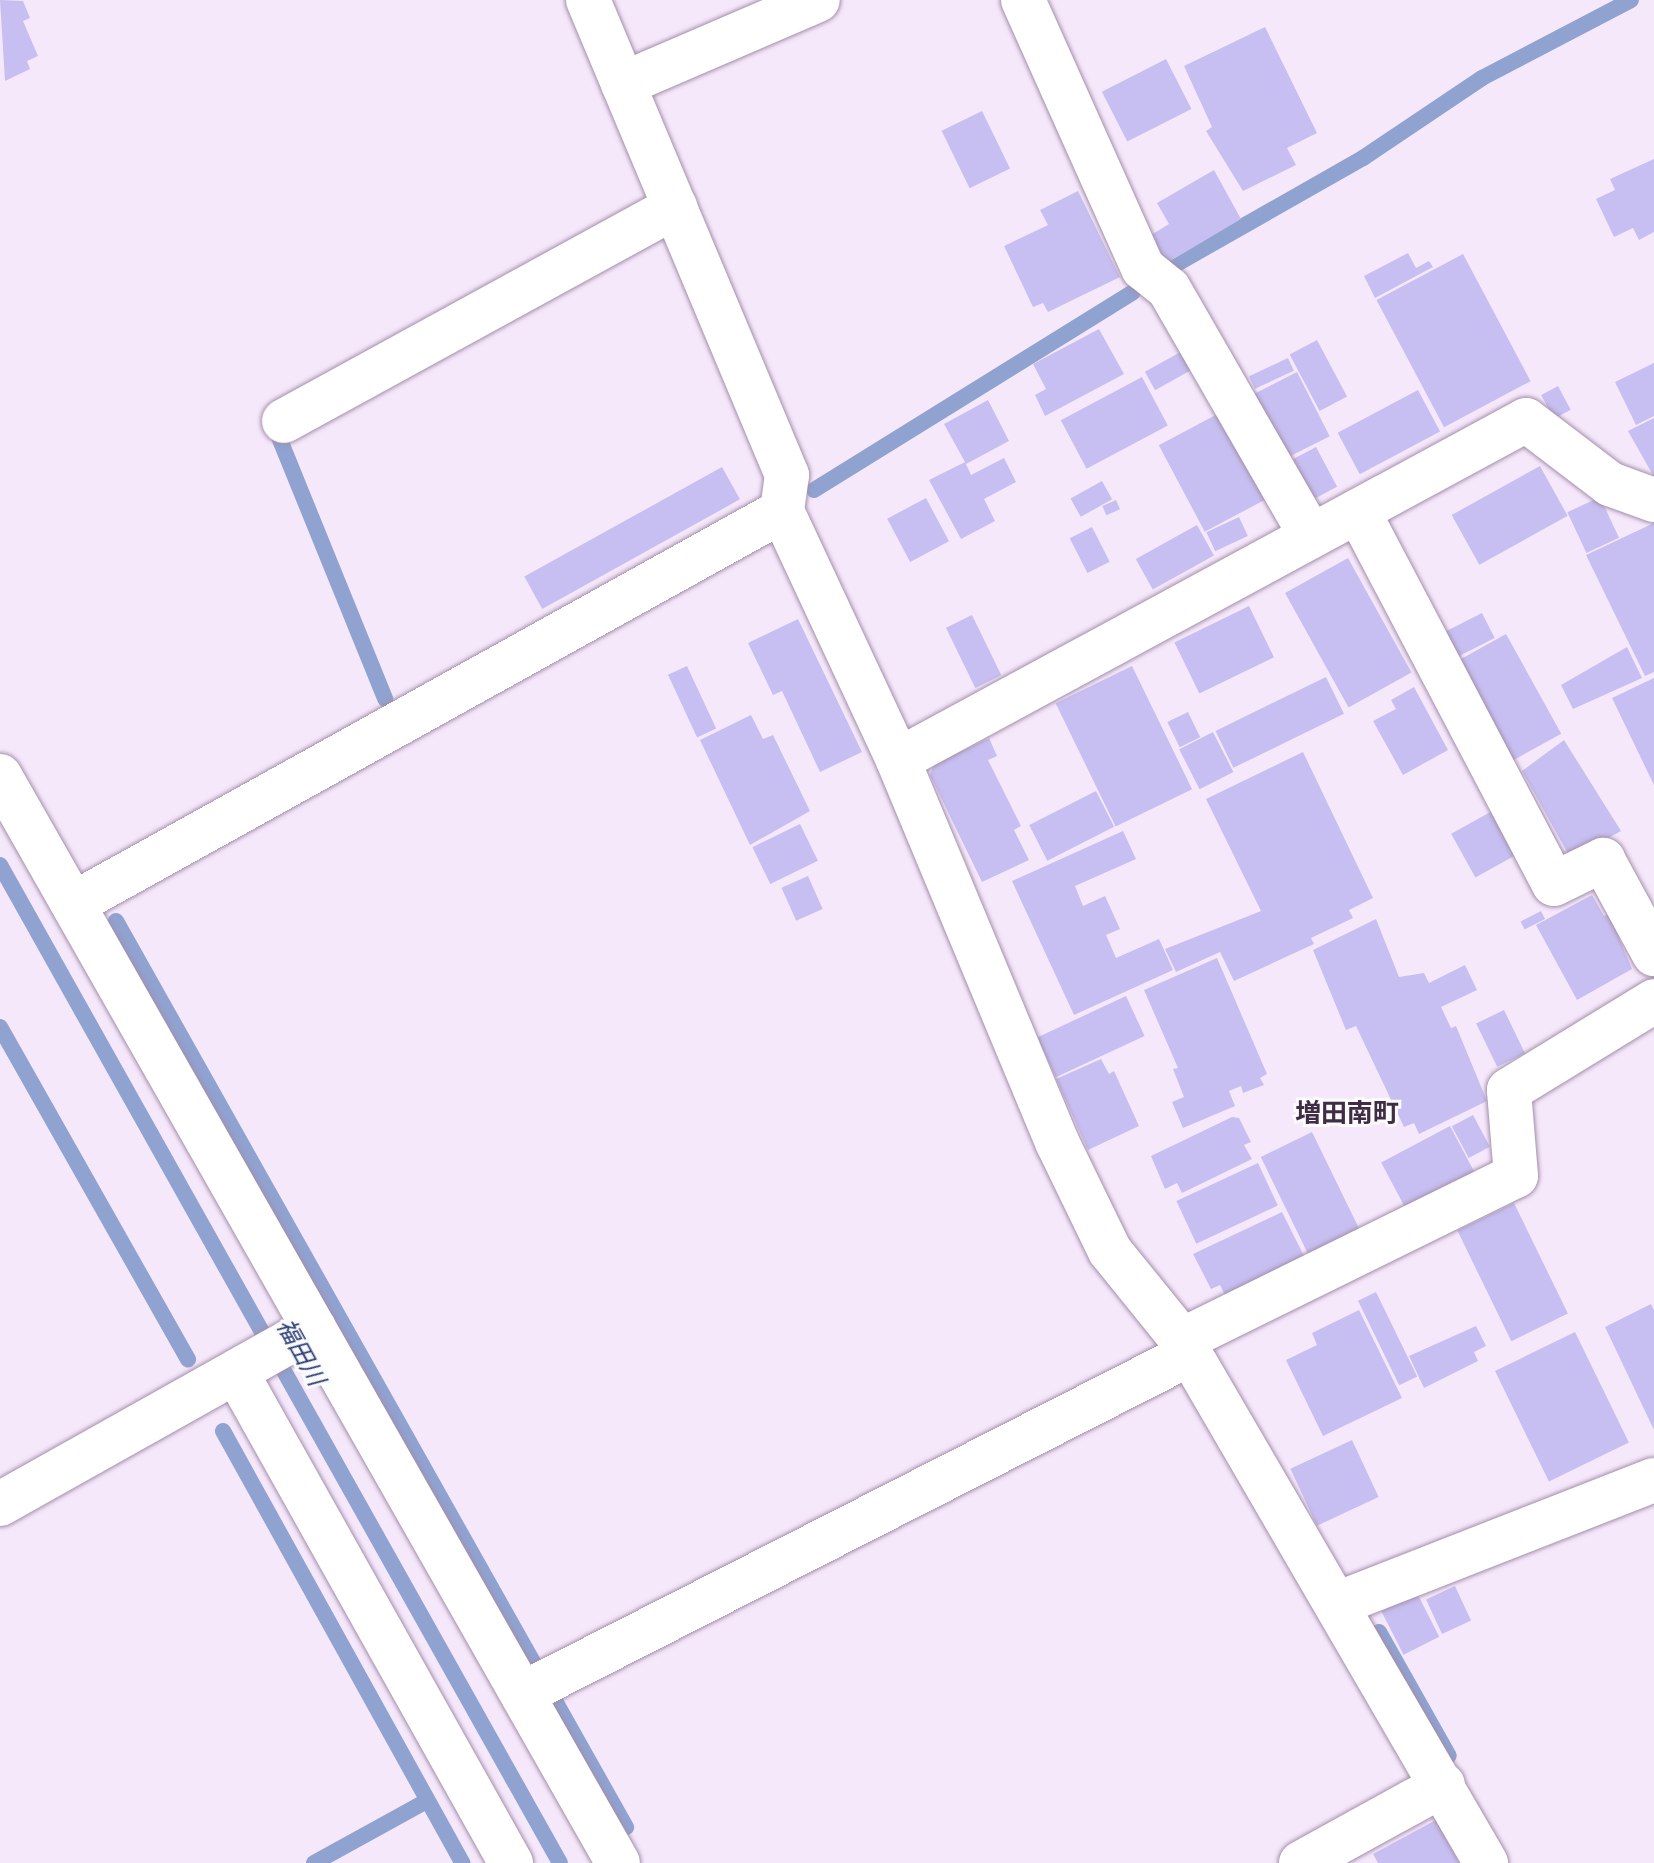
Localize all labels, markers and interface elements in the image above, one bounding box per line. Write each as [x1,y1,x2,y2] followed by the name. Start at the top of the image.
[1295,1097,1399,1129] district label: 増田南町
[271,1314,331,1390] water label: 福田川

